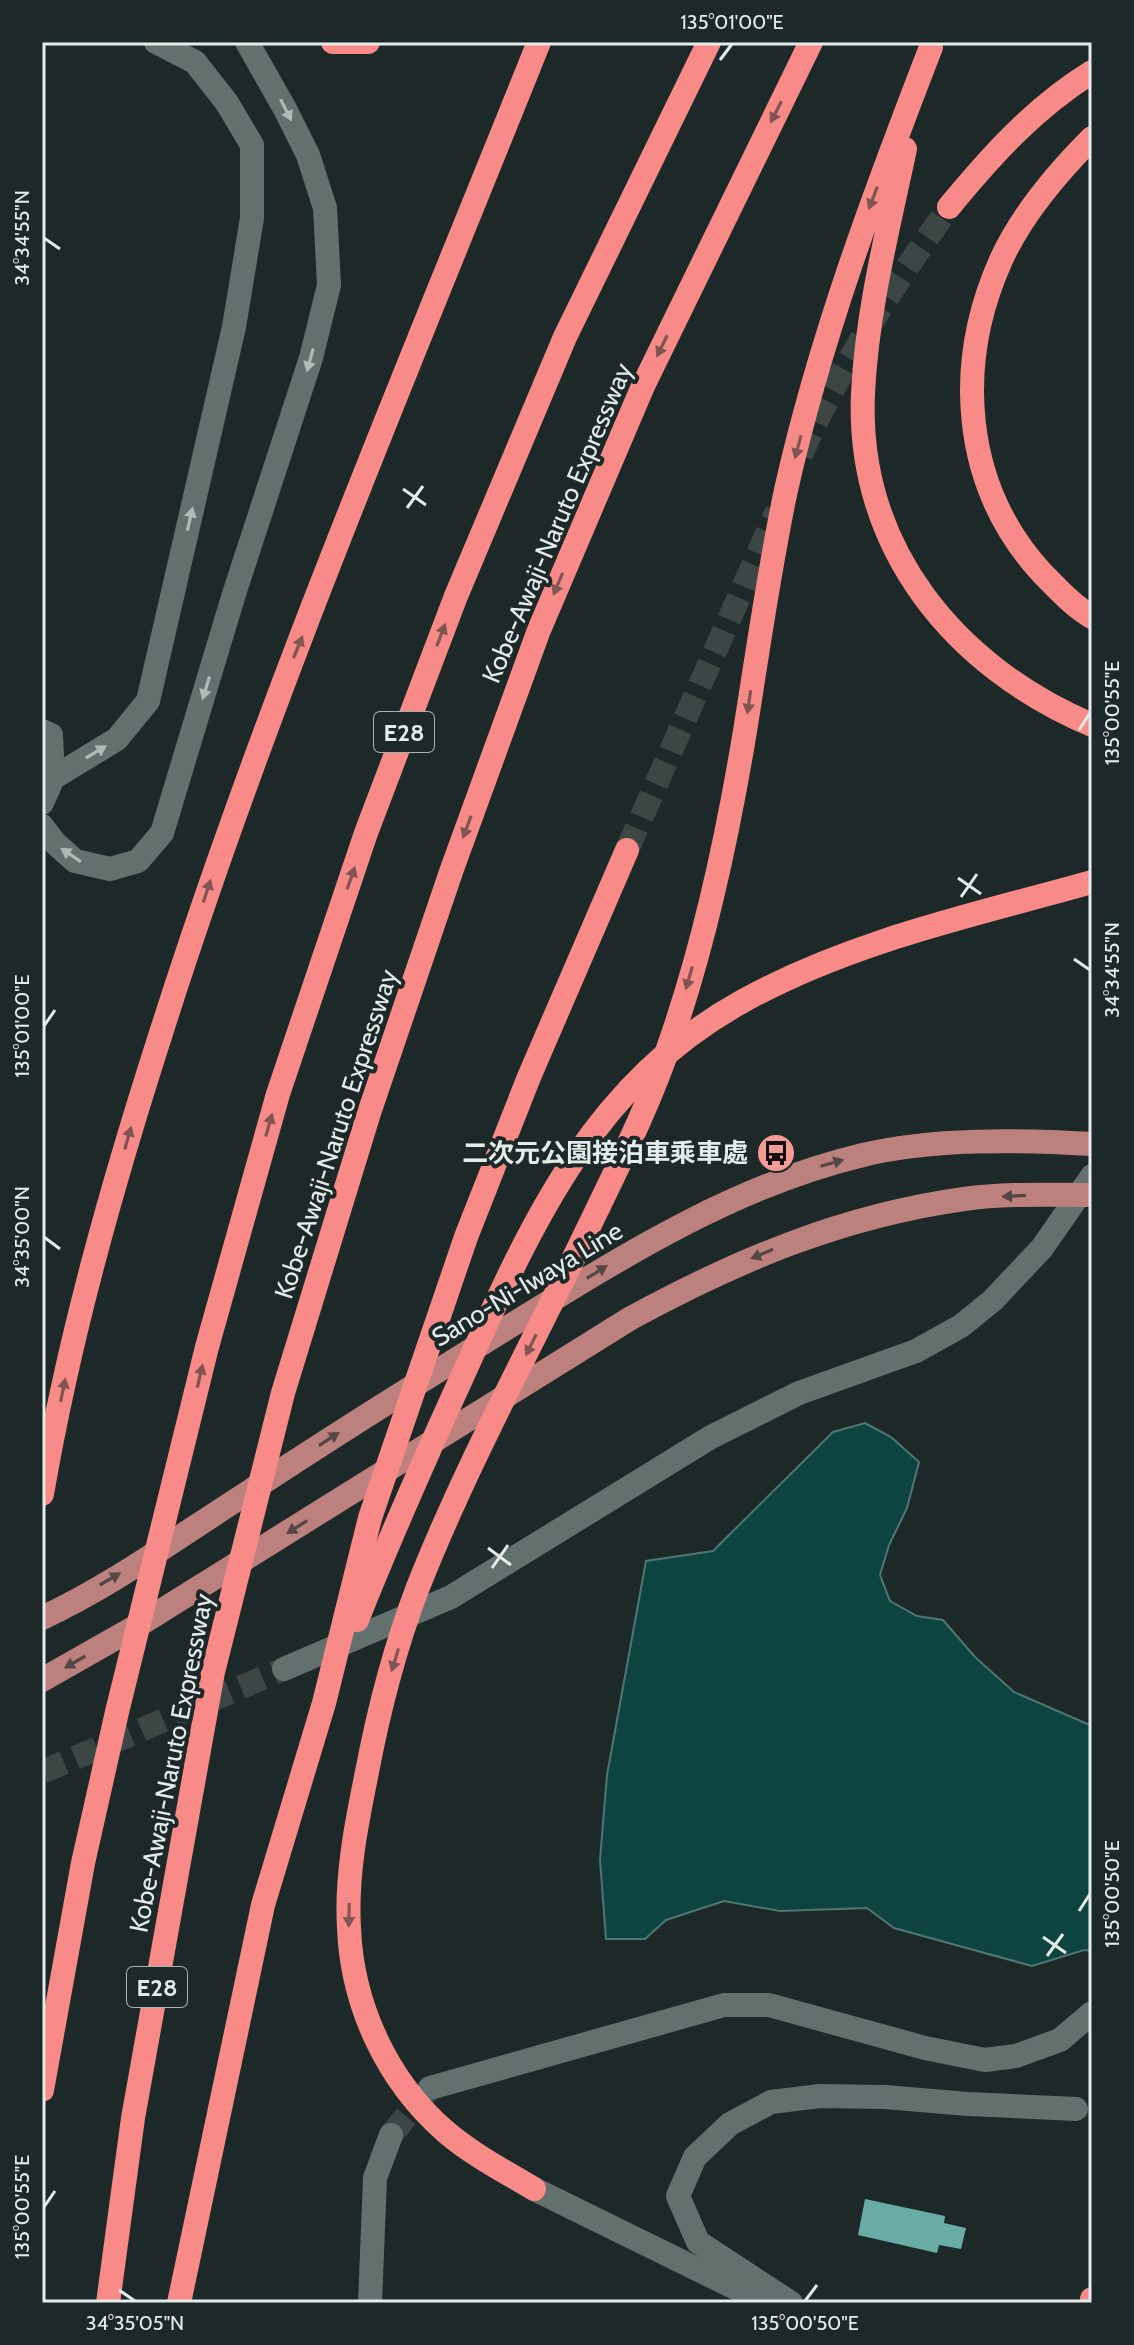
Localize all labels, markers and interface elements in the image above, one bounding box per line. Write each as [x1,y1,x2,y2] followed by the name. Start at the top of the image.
[680,10,784,34] text: 135°01'00"E
[278,99,292,121] one-way arrow
[769,100,782,123] one-way arrow
[866,186,879,210] one-way arrow
[10,190,34,286] text: 34°34'55"N
[655,334,669,357] one-way arrow
[303,348,316,372] one-way arrow
[475,358,639,688] street label: Kobe-Awaji-Naruto Expressway
[791,436,804,460] one-way arrow
[184,506,196,531] one-way arrow
[552,572,565,596] one-way arrow
[435,623,448,647] one-way arrow
[291,635,304,659] one-way arrow
[1100,661,1124,765] text: 135°00'55"E
[199,676,212,700] one-way arrow
[743,690,755,715] one-way arrow
[374,712,434,752] road number: E28
[85,745,107,759] one-way arrow
[460,815,473,839] one-way arrow
[60,847,81,862] one-way arrow
[345,866,357,890] one-way arrow
[202,878,214,902] one-way arrow
[1100,922,1124,1018] text: 34°34'55"N
[268,965,404,1303] street label: Kobe-Awaji-Naruto Expressway
[683,966,695,991] one-way arrow
[10,974,34,1078] text: 135°01'00"E
[263,1113,276,1137] one-way arrow
[123,1126,135,1151] one-way arrow
[755,1132,797,1174] bus stop icon: 二次元公園接泊車乘車處
[462,1137,748,1169] place label: 二次元公園接泊車乘車處
[820,1157,845,1169] one-way arrow
[10,1186,34,1288] text: 34°35'00"N
[1001,1190,1026,1203] one-way arrow
[426,1214,628,1354] street label: Sano-Ni-Iwaya Line
[750,1248,774,1261] one-way arrow
[586,1265,608,1279] one-way arrow
[524,1333,538,1356] one-way arrow
[194,1363,207,1388] one-way arrow
[57,1377,70,1402] one-way arrow
[318,1432,340,1447] one-way arrow
[286,1519,308,1533] one-way arrow
[99,1572,121,1586] one-way arrow
[122,1591,220,1935] street label: Kobe-Awaji-Naruto Expressway
[388,1648,401,1672] one-way arrow
[64,1655,86,1669] one-way arrow
[1100,1840,1124,1948] text: 135°00'50"E
[343,1903,355,1928] one-way arrow
[127,1967,187,2007] road number: E28
[10,2155,34,2259] text: 135°00'55"E
[86,2311,184,2335] text: 34°35'05"N
[751,2311,859,2335] text: 135°00'50"E

